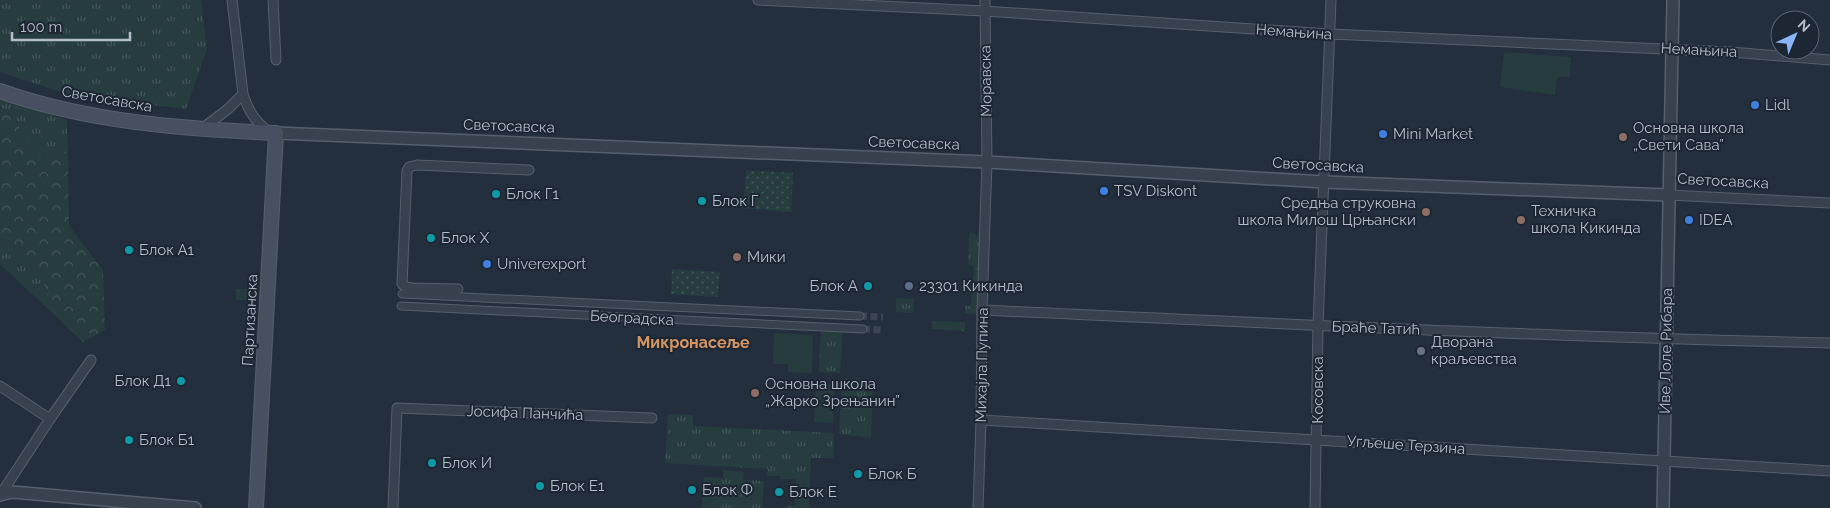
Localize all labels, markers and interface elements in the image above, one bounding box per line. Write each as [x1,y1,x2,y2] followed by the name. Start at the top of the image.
[12,10,130,42] scale bar
[1770,10,1820,60] north arrow
[1795,16,1813,35] text: N
[20,18,62,36] text: 100 m
[1255,20,1333,44] street label: Немањина
[1660,39,1738,61] street label: Немањина
[976,45,996,117] street label: Моравска
[60,82,154,116] street label: Светосавска
[1765,96,1791,114] place label: Lidl
[1749,99,1761,111] marker: Lidl
[463,115,555,137] street label: Светосавска
[1633,119,1744,154] place label: Основна школа „Свети Сава”
[1393,125,1473,143] place label: Mini Market
[1377,128,1389,140] marker: Mini Market
[1617,131,1629,143] marker: Основна школа „Свети Сава”
[868,132,960,154] street label: Светосавска
[1272,154,1364,176] street label: Светосавска
[1677,170,1769,192] street label: Светосавска
[1114,182,1197,200] place label: TSV Diskont
[506,185,560,203] place label: Блок Г1
[1098,185,1110,197] marker: TSV Diskont
[490,188,502,200] marker: Блок Г1
[712,192,759,210] place label: Блок Г
[1238,194,1416,229] place label: Средња струковна школа Милош Црњански
[696,195,708,207] marker: Блок Г
[1531,202,1641,237] place label: Техничка школа Кикинда
[1420,206,1432,218] marker: Средња струковна школа Милош Црњански
[1699,211,1733,229] place label: IDEA
[1515,214,1527,226] marker: Техничка школа Кикинда
[1683,214,1695,226] marker: IDEA
[441,229,490,247] place label: Блок Х
[425,232,437,244] marker: Блок Х
[139,241,195,259] place label: Блок А1
[123,244,135,256] marker: Блок А1
[747,248,786,266] place label: Мики
[731,251,743,263] marker: Мики
[497,255,586,273] place label: Univerexport
[481,258,493,270] marker: Univerexport
[239,273,261,367] street label: Партизанска
[809,277,858,295] place label: Блок А
[919,277,1023,295] place label: 23301 Кикинда
[862,280,874,292] marker: Блок А
[903,280,915,292] marker: 23301 Кикинда
[1656,288,1676,414] street label: Иве Лоле Рибара
[590,307,674,329] street label: Београдска
[972,307,992,423] street label: Михајла Пупина
[1331,317,1421,339] street label: Браће Татић
[637,333,750,352] district label: Микронасеље
[1431,333,1517,368] place label: Дворана краљевства
[1415,345,1427,357] marker: Дворана краљевства
[1309,356,1327,424] street label: Косовска
[114,372,172,390] place label: Блок Д1
[175,375,187,387] marker: Блок Д1
[765,375,900,410] place label: Основна школа „Жарко Зрењанин”
[749,387,761,399] marker: Основна школа „Жарко Зрењанин”
[466,402,584,424] street label: Јосифа Панчића
[139,431,195,449] place label: Блок Б1
[1346,432,1466,458] street label: Угљеше Терзина
[123,434,135,446] marker: Блок Б1
[442,454,492,472] place label: Блок И
[426,457,438,469] marker: Блок И
[868,465,917,483] place label: Блок Б
[852,468,864,480] marker: Блок Б
[550,477,605,495] place label: Блок Е1
[534,480,546,492] marker: Блок Е1
[702,481,753,499] place label: Блок Ф
[789,483,837,501] place label: Блок Е
[686,484,698,496] marker: Блок Ф
[773,486,785,498] marker: Блок Е

